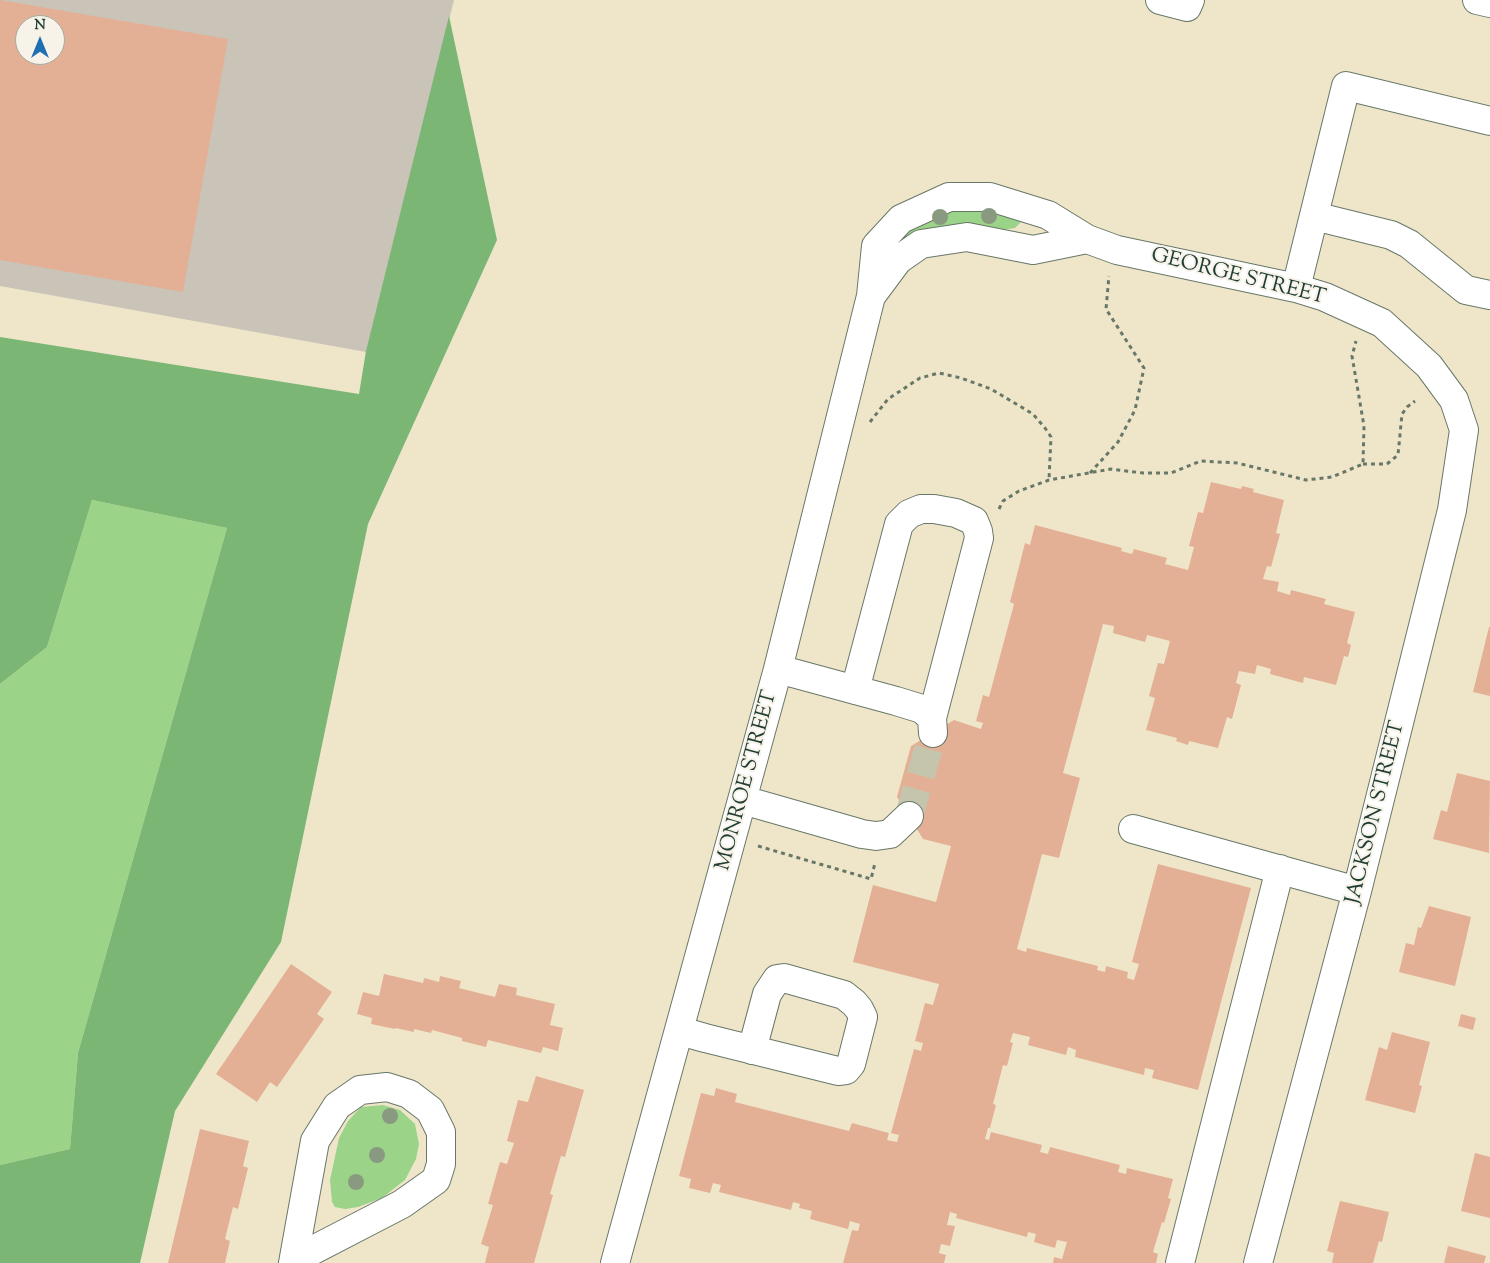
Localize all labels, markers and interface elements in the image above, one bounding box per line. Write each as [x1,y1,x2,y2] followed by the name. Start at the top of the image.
[15,15,65,65] north arrow
[34,16,46,36] text: N
[1148,244,1328,312] street label: GEORGE STREET
[712,688,784,874] street label: MONROE STREET
[1342,719,1412,907] street label: JACKSON STREET

